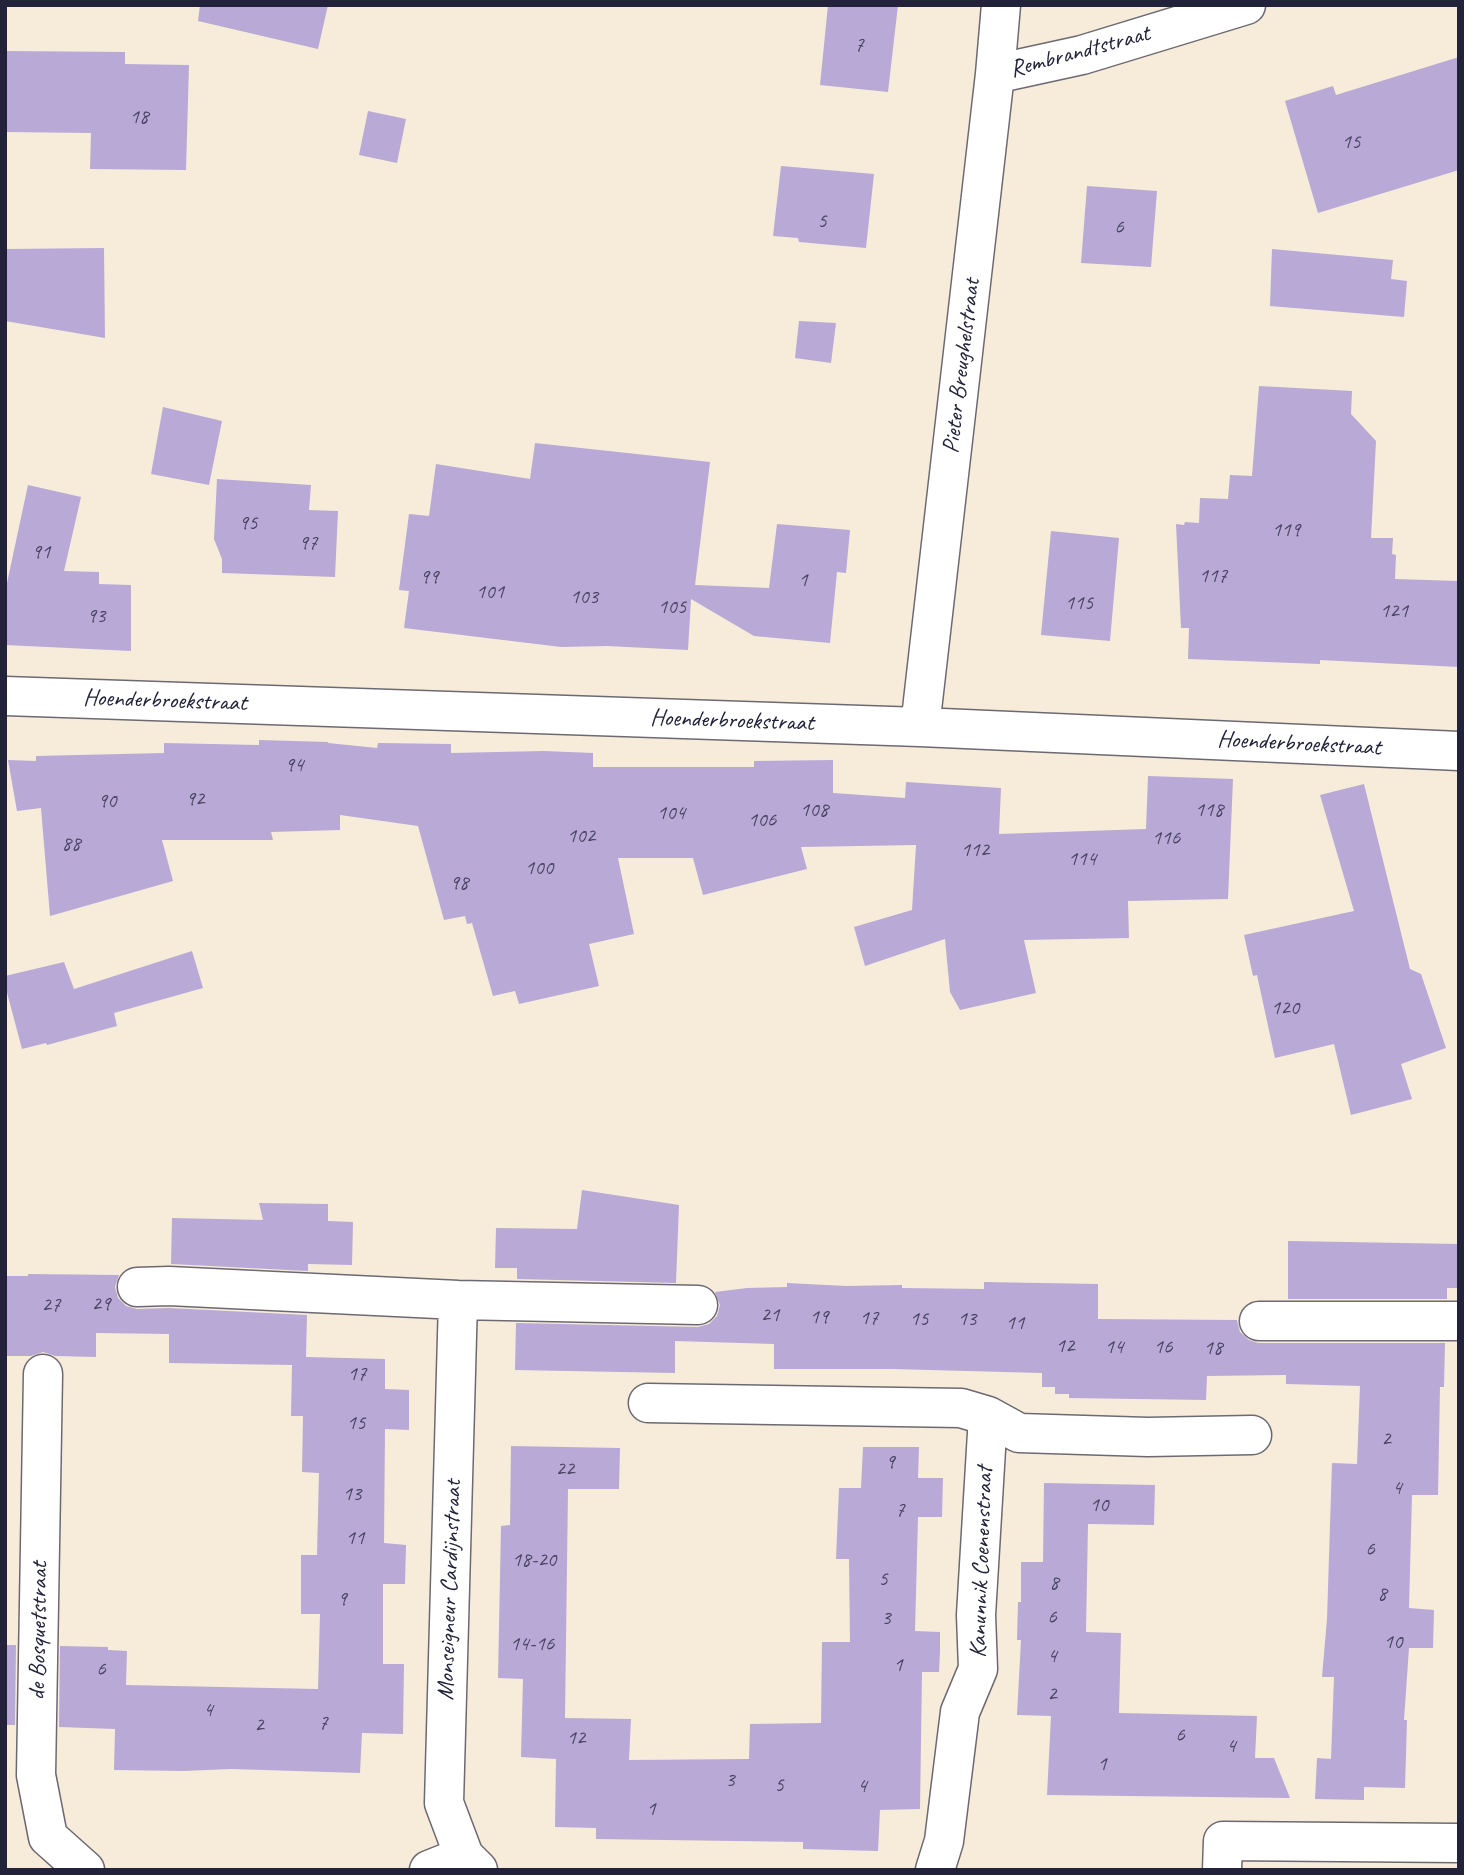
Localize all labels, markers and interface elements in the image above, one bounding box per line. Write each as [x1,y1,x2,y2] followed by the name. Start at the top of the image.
[1007,20,1153,84] street label: Rembrandtstraat
[854,32,864,58] house number: 7
[130,104,148,130] house number: 18
[1342,129,1360,155] house number: 15
[817,208,827,234] house number: 5
[1114,214,1124,240] house number: 6
[937,277,987,455] street label: Pieter Breughelstraat
[239,510,257,536] house number: 95
[1272,517,1300,543] house number: 119
[299,530,317,556] house number: 97
[32,539,50,565] house number: 91
[1199,563,1227,589] house number: 117
[420,564,438,590] house number: 99
[798,567,808,593] house number: 1
[476,579,504,605] house number: 101
[570,584,598,610] house number: 103
[1065,590,1093,616] house number: 115
[658,594,686,620] house number: 105
[1380,598,1408,624] house number: 121
[87,603,105,629] house number: 93
[83,684,247,718] street label: Hoenderbroekstraat
[650,704,814,738] street label: Hoenderbroekstraat
[1217,725,1381,763] street label: Hoenderbroekstraat
[285,752,303,778] house number: 94
[186,786,204,812] house number: 92
[98,788,116,814] house number: 90
[800,797,828,823] house number: 108
[1195,797,1223,823] house number: 118
[657,800,685,826] house number: 104
[748,807,776,833] house number: 106
[567,823,595,849] house number: 102
[1152,825,1180,851] house number: 116
[62,831,80,857] house number: 88
[961,837,989,863] house number: 112
[1068,846,1096,872] house number: 114
[525,855,553,881] house number: 100
[450,870,468,896] house number: 98
[1271,995,1299,1021] house number: 120
[92,1291,110,1317] house number: 29
[42,1292,60,1318] house number: 27
[761,1302,779,1328] house number: 21
[810,1304,828,1330] house number: 19
[860,1305,878,1331] house number: 17
[910,1306,928,1332] house number: 15
[958,1306,976,1332] house number: 13
[1006,1310,1024,1336] house number: 11
[1056,1333,1074,1359] house number: 12
[1105,1334,1123,1360] house number: 14
[1154,1334,1172,1360] house number: 16
[1204,1335,1222,1361] house number: 18
[348,1361,366,1387] house number: 17
[347,1410,365,1436] house number: 15
[1381,1426,1391,1452] house number: 2
[885,1449,895,1475] house number: 9
[556,1456,574,1482] house number: 22
[964,1466,1000,1658] street label: Kanunnik Coenenstraat
[1392,1475,1402,1501] house number: 4
[432,1479,468,1701] street label: Monseigneur Cardijnstraat
[343,1481,361,1507] house number: 13
[1090,1492,1108,1518] house number: 10
[895,1497,905,1523] house number: 7
[346,1525,364,1551] house number: 11
[1365,1536,1375,1562] house number: 6
[512,1547,556,1573] house number: 18-20
[23,1561,55,1701] street label: de Bosquetstraat
[878,1566,888,1592] house number: 5
[1049,1570,1059,1596] house number: 8
[1377,1581,1387,1607] house number: 8
[337,1586,347,1612] house number: 9
[1047,1604,1057,1630] house number: 6
[881,1605,891,1631] house number: 3
[1384,1629,1402,1655] house number: 10
[510,1631,554,1657] house number: 14-16
[1047,1643,1057,1669] house number: 4
[893,1652,903,1678] house number: 1
[96,1656,106,1682] house number: 6
[1047,1681,1057,1707] house number: 2
[203,1697,213,1723] house number: 4
[318,1710,328,1736] house number: 7
[254,1712,264,1738] house number: 2
[1175,1722,1185,1748] house number: 6
[567,1725,585,1751] house number: 12
[1226,1733,1236,1759] house number: 4
[1097,1751,1107,1777] house number: 1
[725,1767,735,1793] house number: 3
[774,1772,784,1798] house number: 5
[857,1773,867,1799] house number: 4
[646,1796,656,1822] house number: 1

